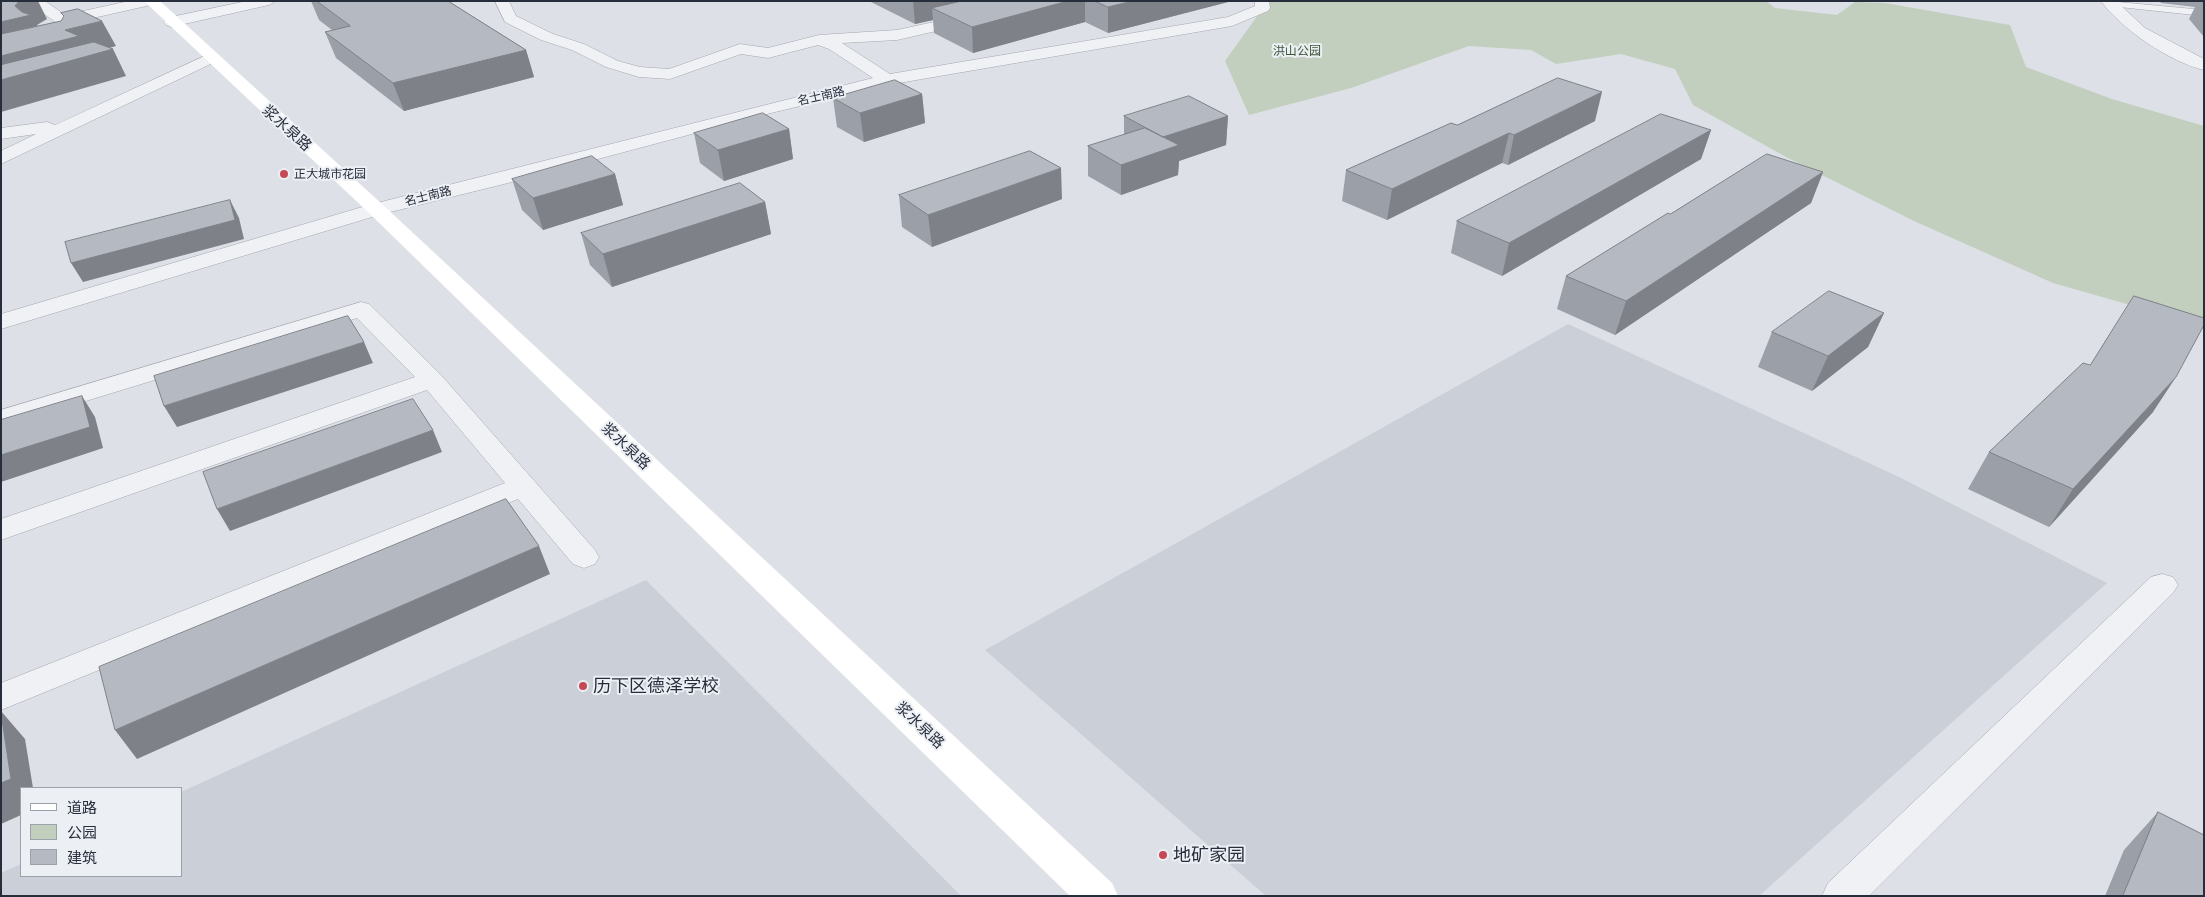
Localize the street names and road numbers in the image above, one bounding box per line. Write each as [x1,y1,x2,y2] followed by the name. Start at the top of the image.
[796,84,846,108] street label: 名士南路
[259,101,315,155] street label: 浆水泉路
[403,183,453,209] street label: 名士南路
[598,419,654,473] street label: 浆水泉路
[892,698,948,752] street label: 浆水泉路

